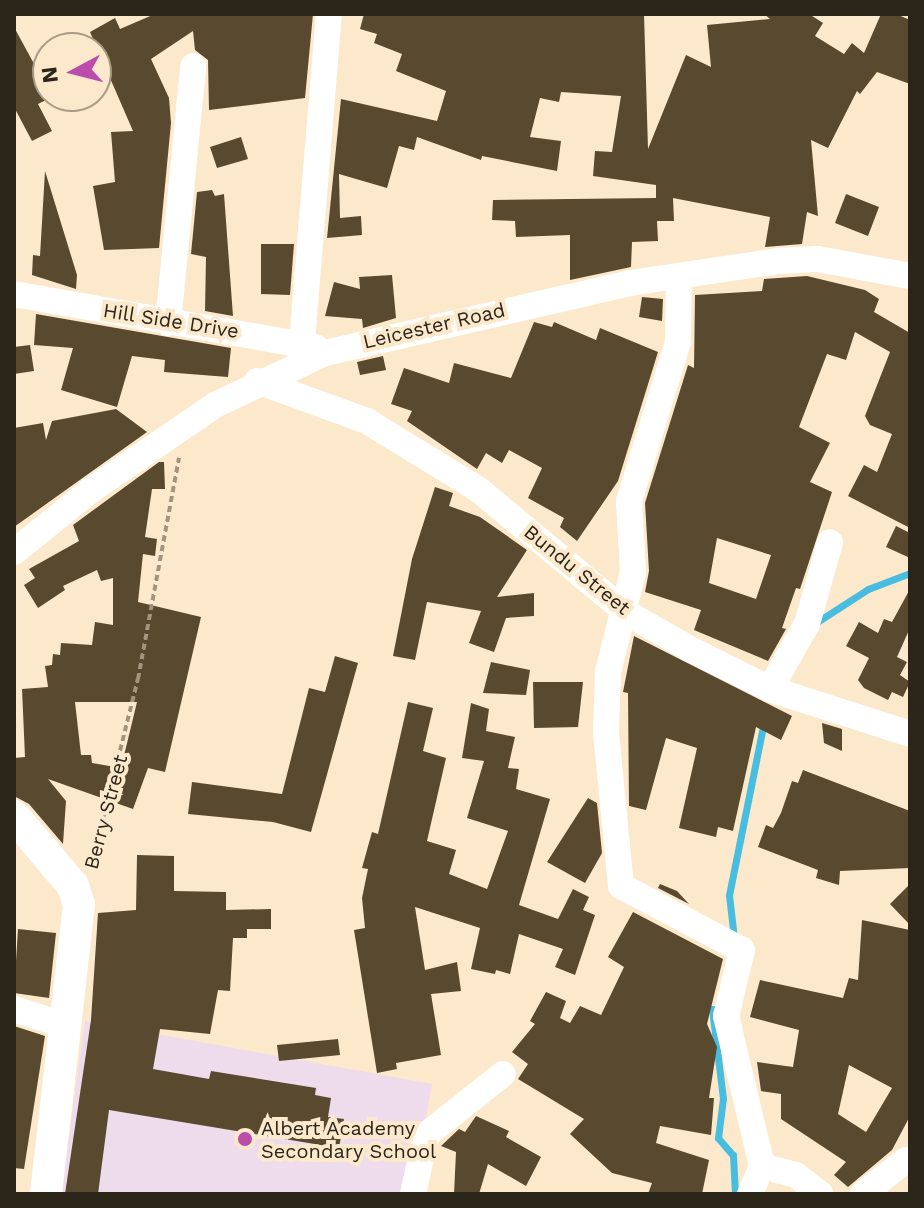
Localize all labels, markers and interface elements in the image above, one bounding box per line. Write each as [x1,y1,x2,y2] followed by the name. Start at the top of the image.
[32,32,112,112] north arrow
[36,65,63,84] text: N
[101,298,241,344] street label: Hill Side Drive
[360,298,508,354] street label: Leicester Road
[519,520,635,620] street label: Bundu Street
[79,752,133,872] street label: Berry Street
[261,1116,437,1163] place label: Albert Academy Secondary School
[236,1130,254,1148] marker: Albert Academy Secondary School

